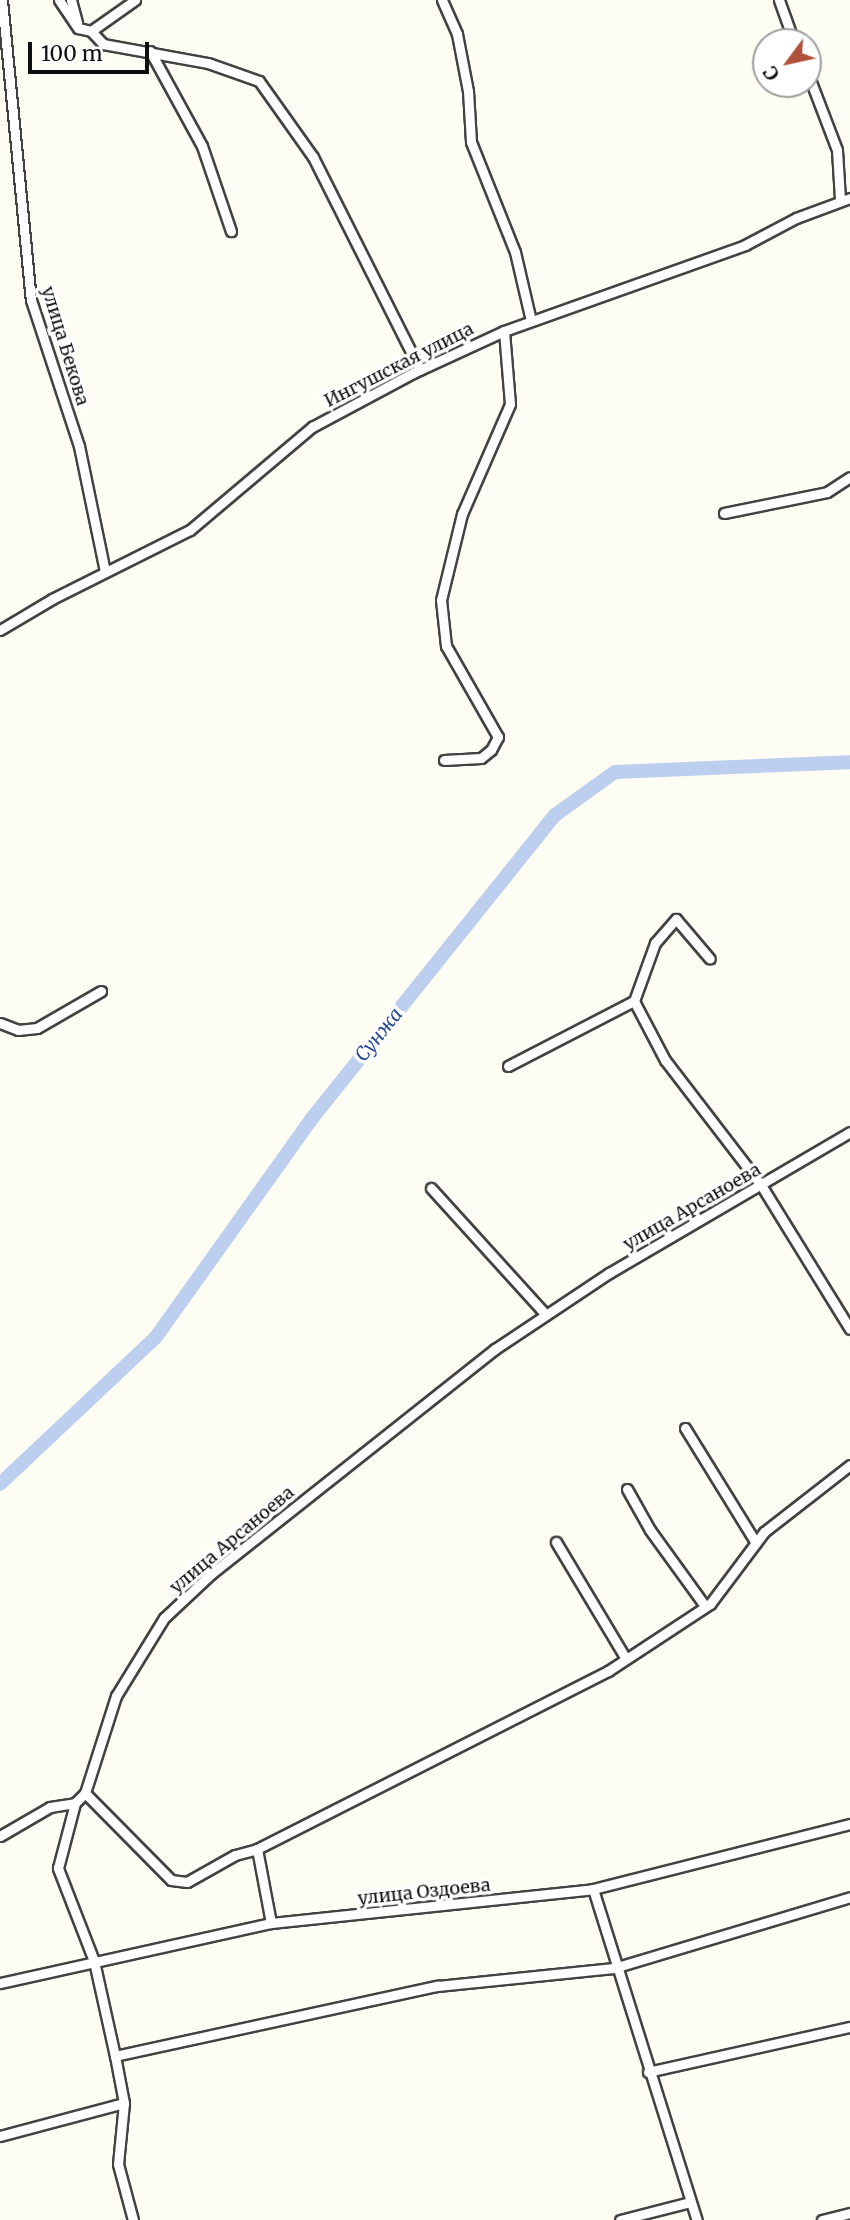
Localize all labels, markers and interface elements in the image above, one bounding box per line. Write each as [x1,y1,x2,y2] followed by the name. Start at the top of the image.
[32,28,152,72] scale bar
[752,28,822,98] north arrow
[41,40,103,67] text: 100 m
[758,62,785,85] text: С
[37,284,93,408] street label: улица Бекова
[321,318,477,412] street label: Ингушская улица
[351,1004,407,1066] water label: Сунжа
[619,1159,765,1255] street label: улица Арсаноева
[166,1482,298,1598] street label: улица Арсаноева
[357,1874,491,1910] street label: улица Оздоева

